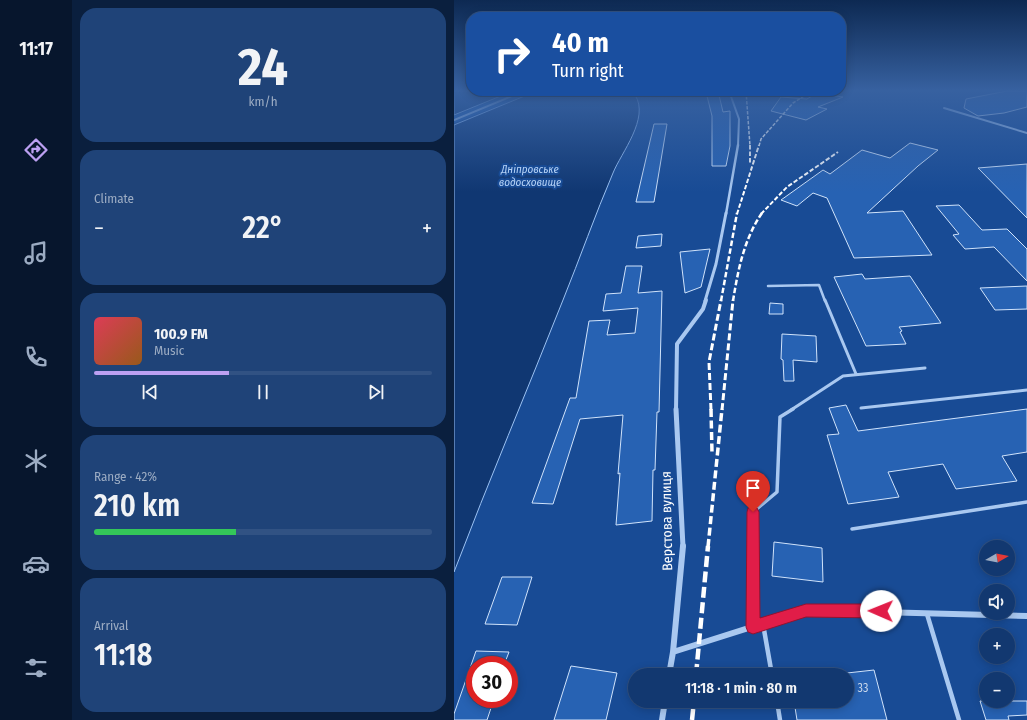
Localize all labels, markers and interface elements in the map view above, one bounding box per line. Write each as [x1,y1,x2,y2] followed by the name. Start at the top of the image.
[552,26,609,59] text: 40 m
[486,28,538,80] icon: right
[238,36,288,99] text: 24
[19,38,53,60] text: 11:17
[552,60,624,82] text: Turn right
[249,94,278,109] text: km/h
[22,136,50,164] icon: directions
[499,163,561,189] water label: Дніпровське водосховище
[94,191,134,206] text: Climate
[242,210,284,246] text: 22°
[94,215,104,242] text: −
[422,215,432,242] text: +
[22,239,50,267] icon: music
[154,325,208,343] text: 100.9 FM
[22,343,50,371] icon: phone
[154,343,184,358] text: Music
[139,381,161,403] icon: previous
[252,381,274,403] icon: pause
[365,381,387,403] icon: next
[22,447,50,475] icon: climate
[94,469,157,484] text: Range · 42%
[658,471,676,571] street label: Верстова вулиця
[736,471,770,512] pin
[742,477,764,499] icon: arrive
[94,488,180,524] text: 210 km
[979,540,1015,576] north arrow
[979,540,1015,708] map controls
[22,550,50,578] icon: car
[979,584,1015,620] button: sound
[860,590,902,632] position arrow
[94,618,128,633] text: Arrival
[979,628,1015,664] button: +
[94,637,152,673] text: 11:18
[22,654,50,682] icon: filters
[466,656,518,708] speed limit sign: 30
[979,672,1015,708] button: −
[685,679,797,697] text: 11:18 · 1 min · 80 m
[858,681,868,695] house number: 33

